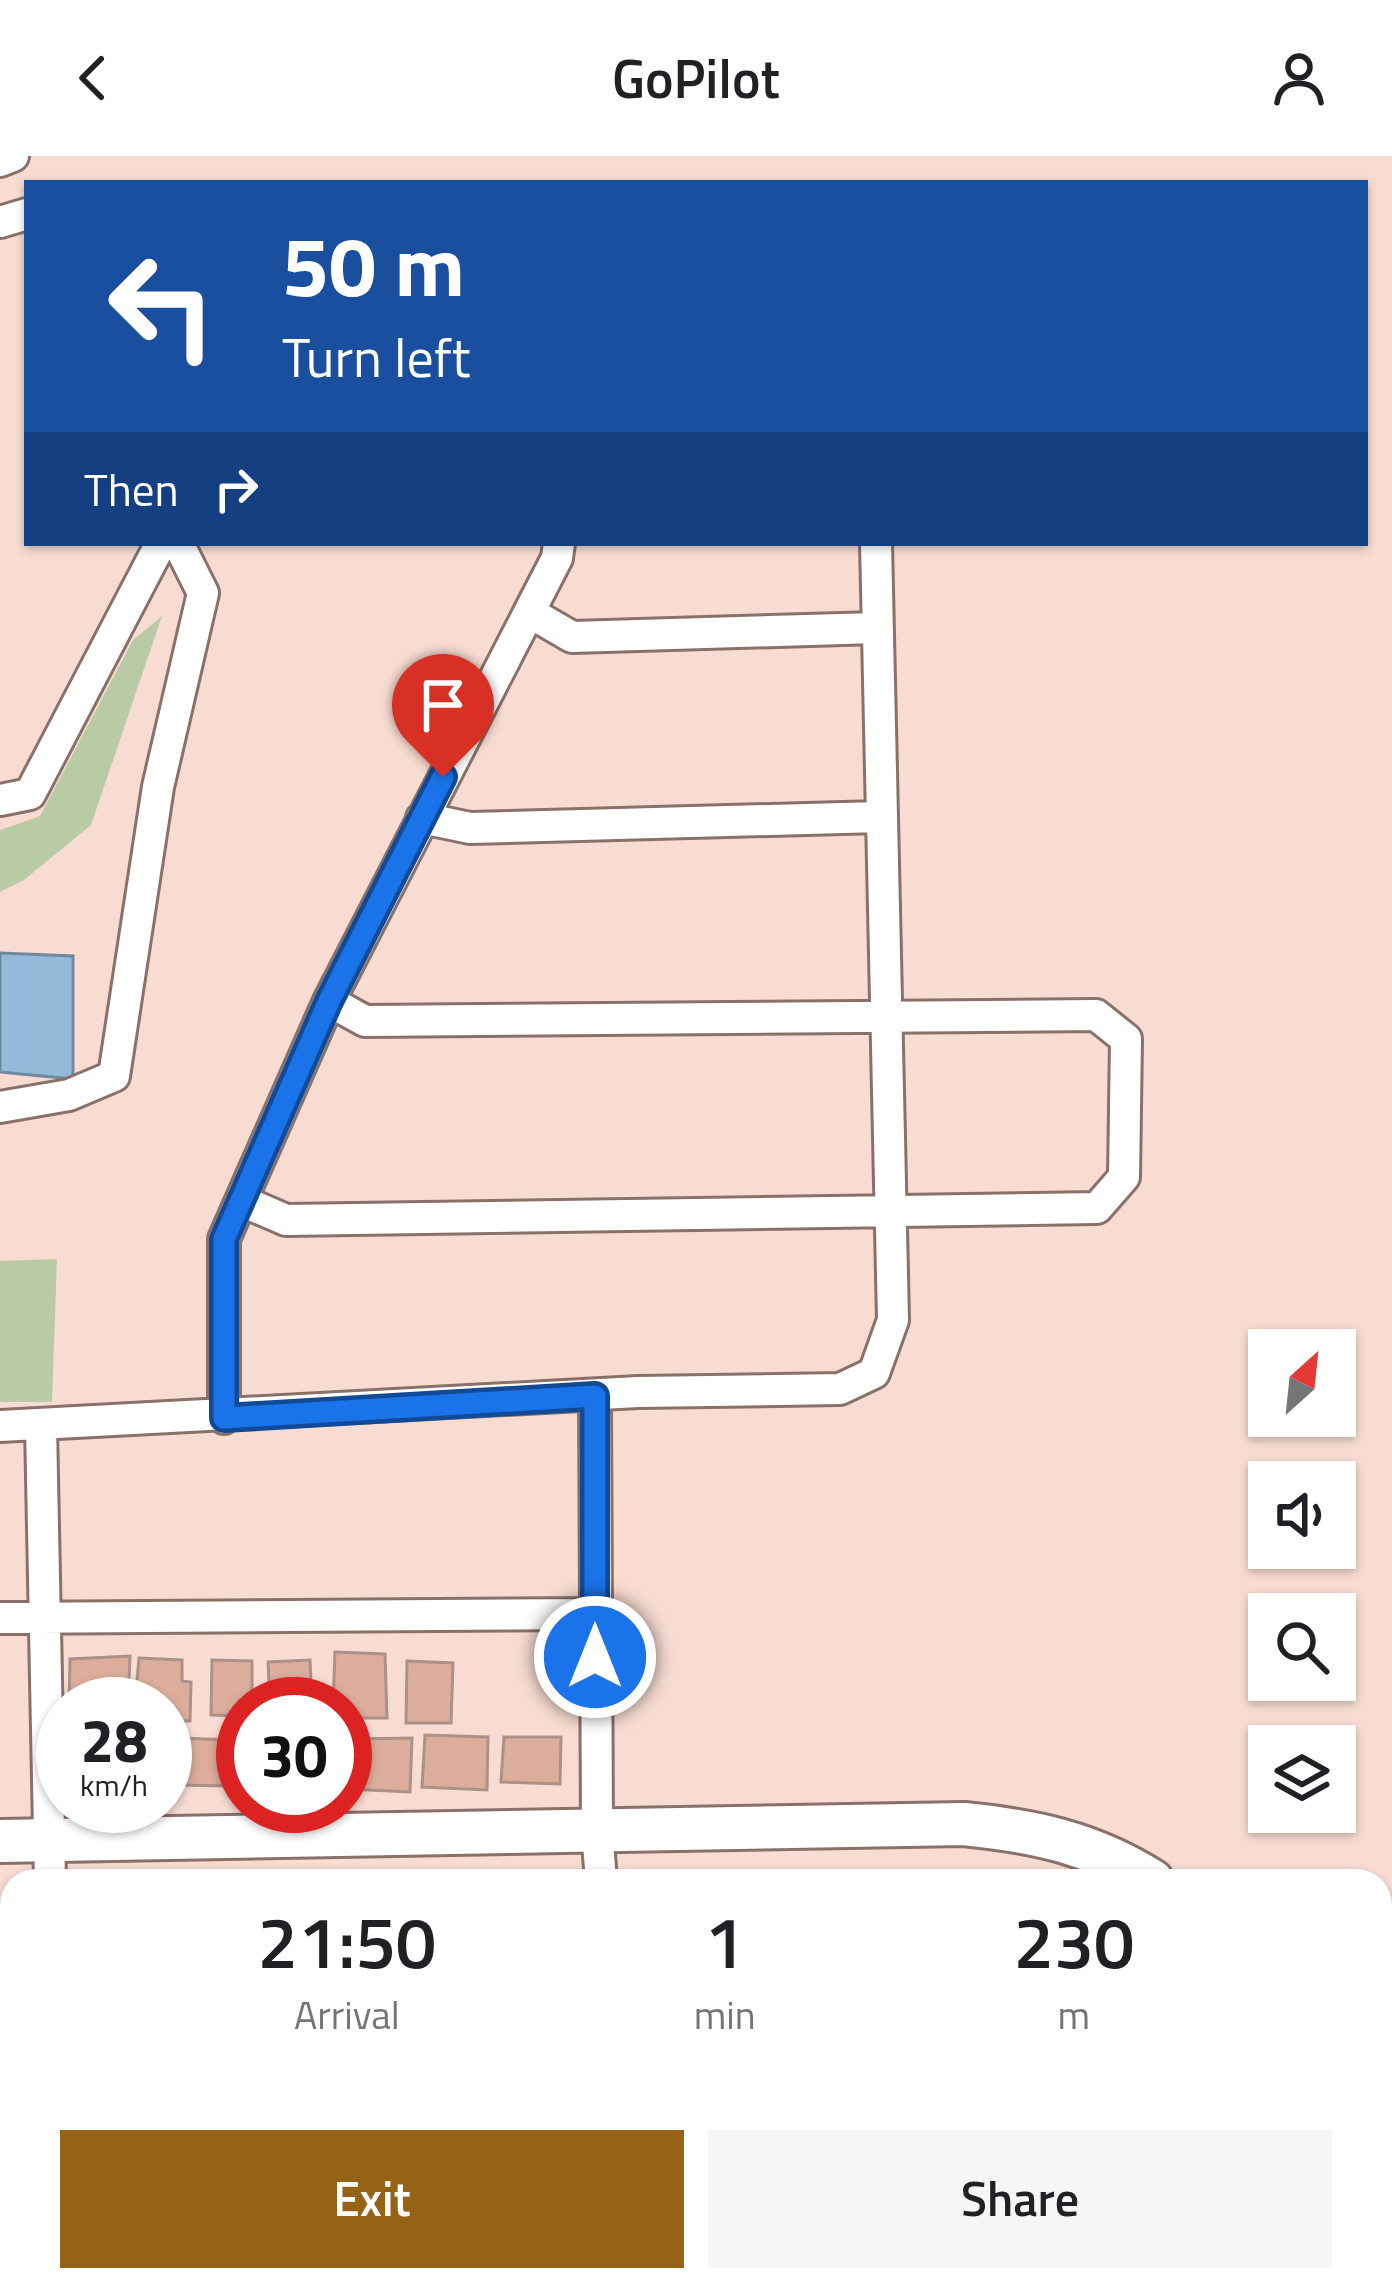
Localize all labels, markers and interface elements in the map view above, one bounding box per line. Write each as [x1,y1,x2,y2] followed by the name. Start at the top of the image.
[612,37,780,119] text: GoPilot
[60,45,126,111] icon: back
[1266,45,1332,111] icon: person
[282,201,465,329] text: 50 m
[84,228,240,384] icon: left
[282,316,471,398] text: Turn left
[84,455,179,523] text: Then
[203,456,269,522] icon: right
[392,654,494,777] pin
[410,672,476,738] icon: arrive
[1248,1329,1356,1437] north arrow
[1248,1329,1356,1833] map controls
[1248,1461,1356,1569] button: sound
[1248,1593,1356,1701] button: search
[532,1594,658,1720] position arrow
[216,1677,372,1833] speed limit sign: 30
[80,1694,148,1785] text: 28
[1248,1725,1356,1833] button: layers
[80,1762,148,1808] text: km/h
[258,1886,436,1996] text: 21:50
[705,1886,745,1996] text: 1
[1013,1886,1134,1996] text: 230
[294,1985,400,2044] text: Arrival
[694,1985,756,2044] text: min
[1058,1985,1090,2044] text: m
[60,2130,684,2268] button: Exit
[708,2130,1332,2268] button: Share

